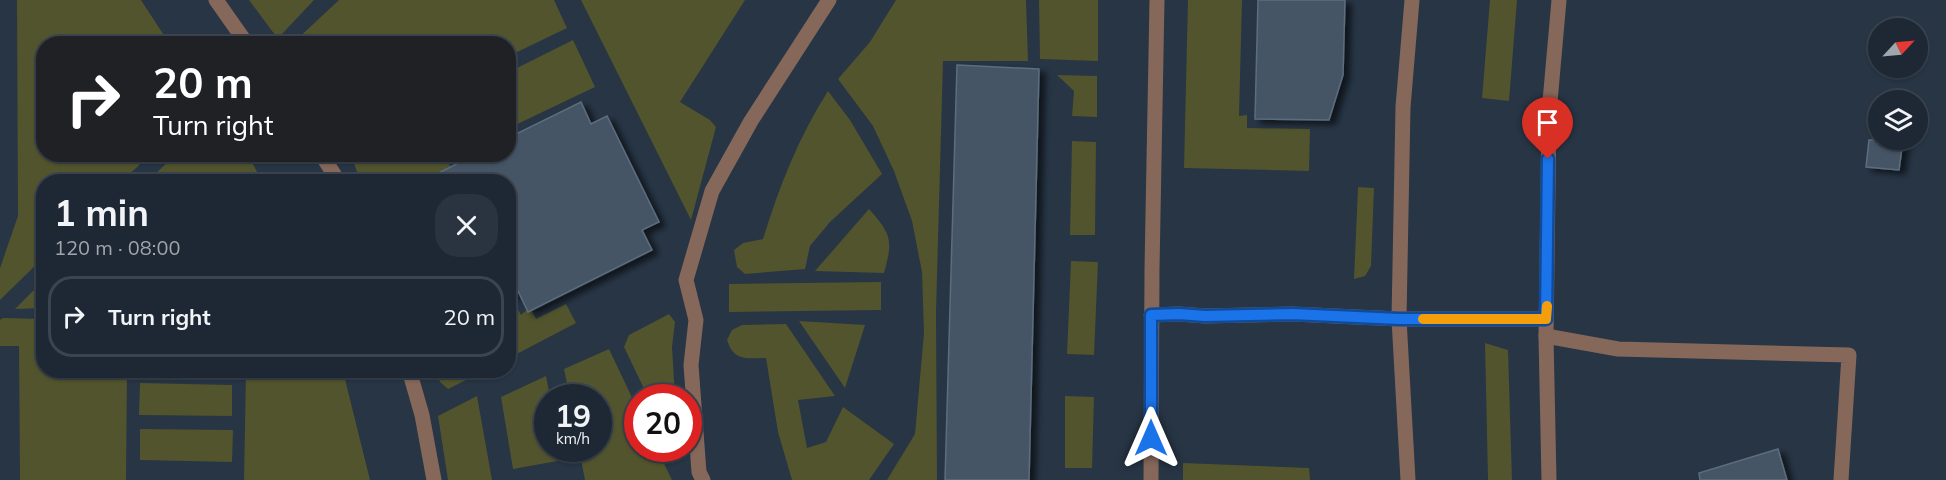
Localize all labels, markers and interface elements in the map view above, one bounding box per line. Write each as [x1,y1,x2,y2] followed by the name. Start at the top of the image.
[1868,18,1928,78] north arrow
[1868,18,1928,150] map controls
[153,56,253,109] text: 20 m
[54,60,132,138] icon: right
[1868,90,1928,150] button: layers
[1522,97,1573,159] pin
[1531,106,1564,139] icon: arrive
[153,108,273,142] text: Turn right
[54,190,149,235] text: 1 min
[435,194,498,257] button: close
[54,235,180,260] text: 120 m · 08:00
[57,300,90,333] icon: right
[108,303,211,331] text: Turn right
[444,303,495,331] text: 20 m
[624,384,702,462] speed limit sign: 20
[555,397,591,435] text: 19
[1119,406,1183,470] position arrow
[556,429,590,448] text: km/h

